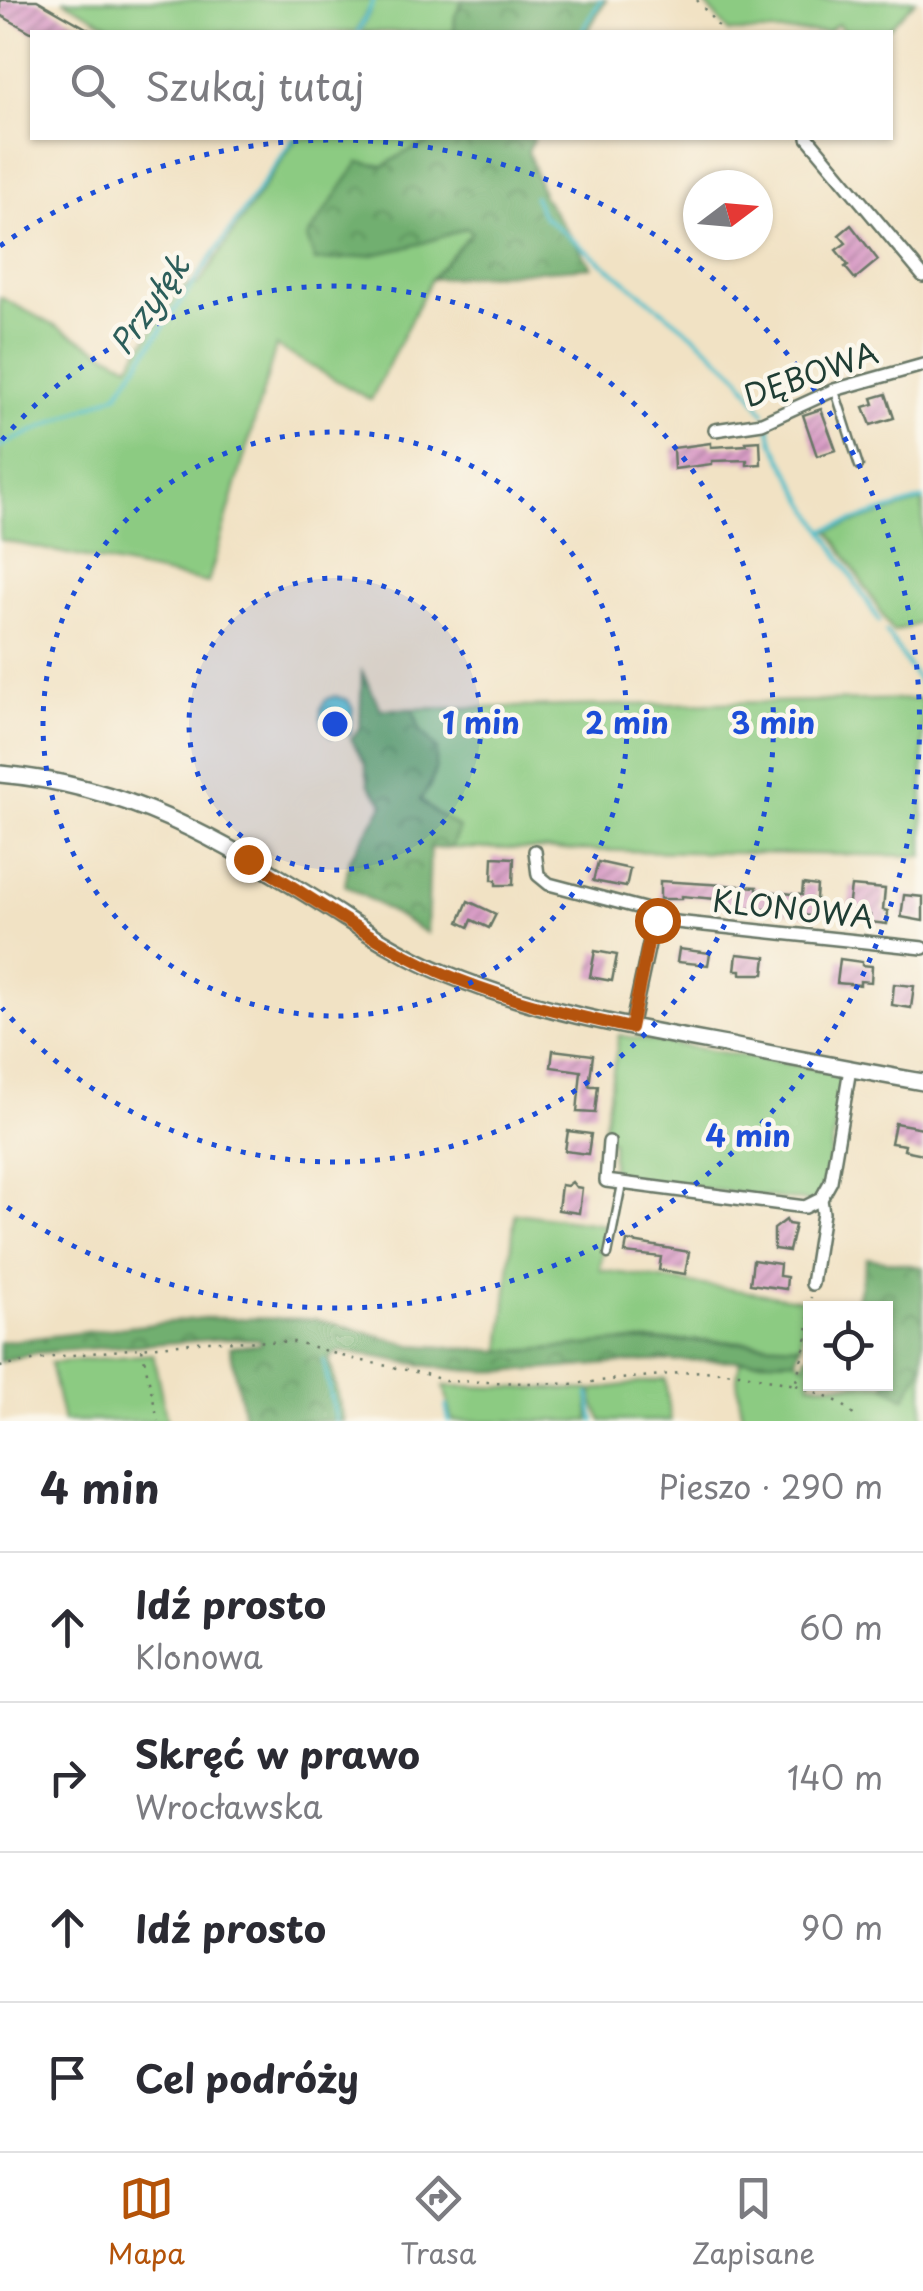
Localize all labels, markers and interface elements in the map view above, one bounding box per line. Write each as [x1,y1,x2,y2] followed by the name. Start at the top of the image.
[30,30,893,140] search box
[145,57,364,114] text: Szukaj tutaj
[65,58,120,113] icon: search
[683,170,773,260] north arrow
[97,243,201,363] water label: Przyłęk
[737,329,884,417] street label: DĘBOWA
[442,699,520,744] text: 1 min
[585,699,669,744] text: 2 min
[731,699,815,744] text: 3 min
[317,706,353,742] centre of rings
[226,837,272,883] route end
[710,877,876,938] street label: KLONOWA
[635,898,681,944] route start
[705,1112,791,1157] text: 4 min
[803,1301,893,1391] map controls
[803,1301,893,1391] button: locate
[40,1455,160,1518] text: 4 min
[658,1462,883,1510] text: Pieszo · 290 m
[135,1575,326,1632] text: Idź prosto
[40,1600,95,1655] icon: ahead
[799,1603,883,1651] text: 60 m
[135,1632,263,1680] text: Klonowa
[135,1725,420,1782] text: Skręć w prawo
[40,1750,95,1805] icon: right
[787,1753,883,1801] text: 140 m
[135,1782,322,1830] text: Wrocławska
[135,1899,326,1956] text: Idź prosto
[40,1900,95,1955] icon: ahead
[801,1903,883,1951] text: 90 m
[135,2049,359,2106] text: Cel podróży
[40,2050,95,2105] icon: arrive
[108,2171,185,2274] tab: Mapa
[400,2171,476,2274] tab: Trasa
[692,2171,815,2274] tab: Zapisane

